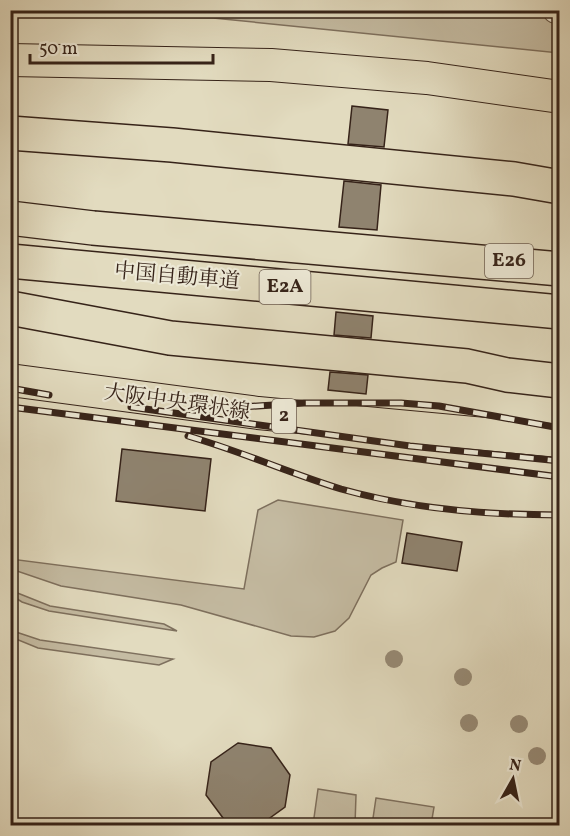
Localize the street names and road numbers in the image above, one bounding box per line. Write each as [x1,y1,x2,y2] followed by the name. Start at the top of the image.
[485,244,533,278] road number: E26
[113,257,241,297] street label: 中国自動車道
[260,270,310,304] road number: E2A
[102,378,252,428] street label: 大阪中央環状線
[272,399,296,433] road number: 2

